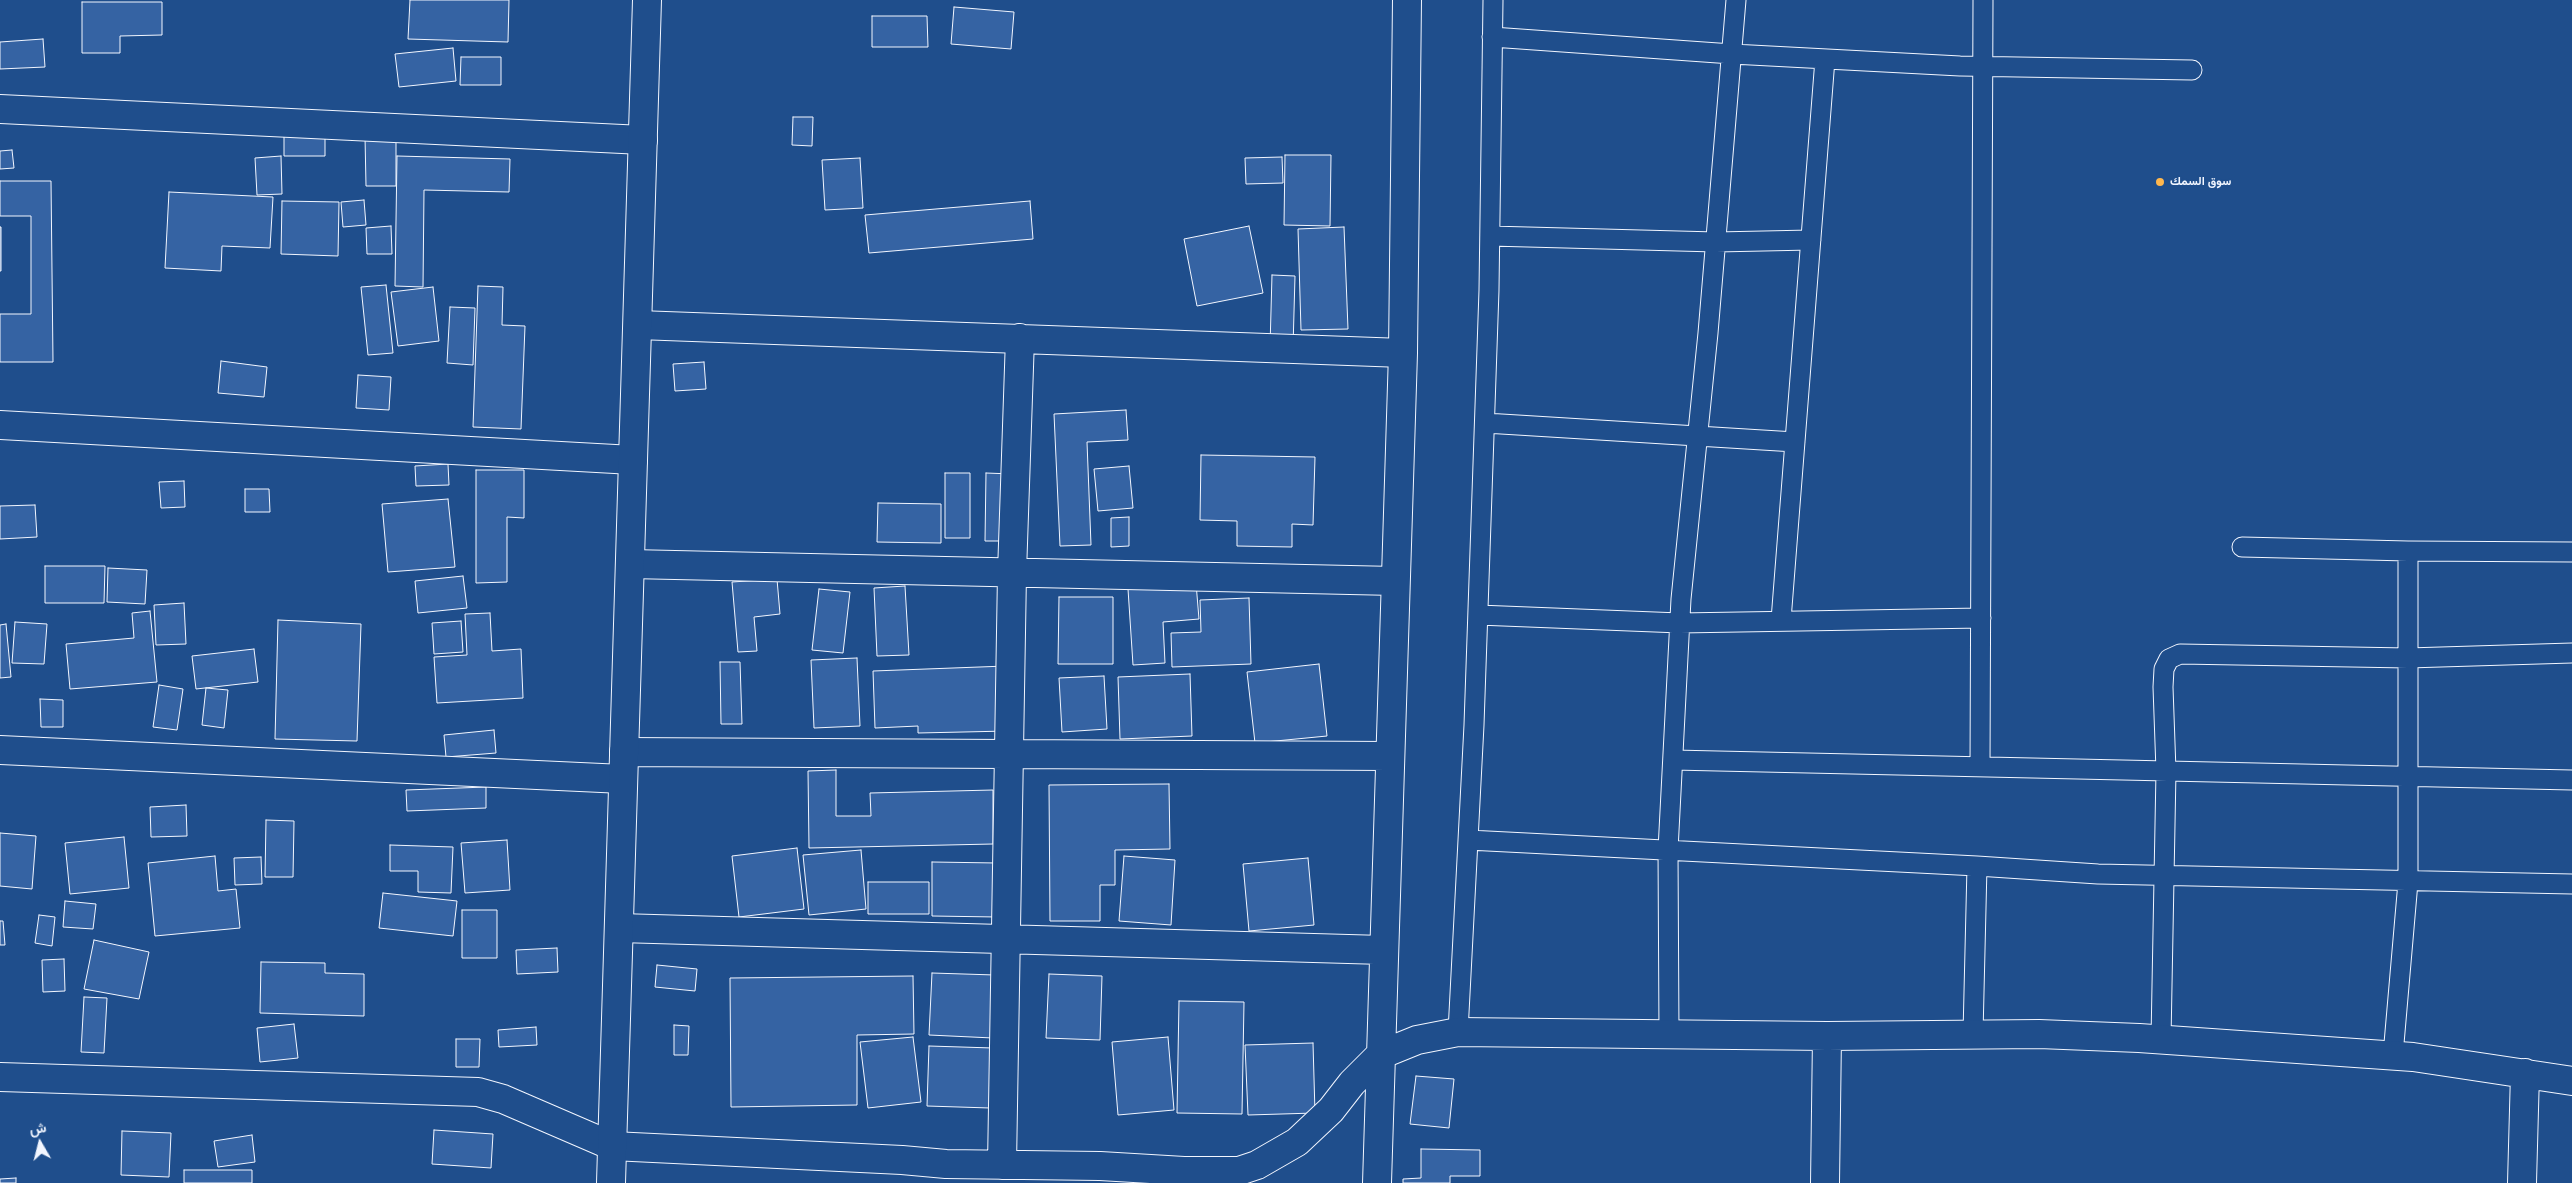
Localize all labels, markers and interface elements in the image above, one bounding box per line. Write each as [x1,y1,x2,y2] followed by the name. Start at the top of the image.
[2170,175,2231,189] place label: سوق السمك
[2154,176,2166,188] marker: سوق السمك
[15,1118,65,1168] north arrow
[28,1118,47,1138] text: ش

